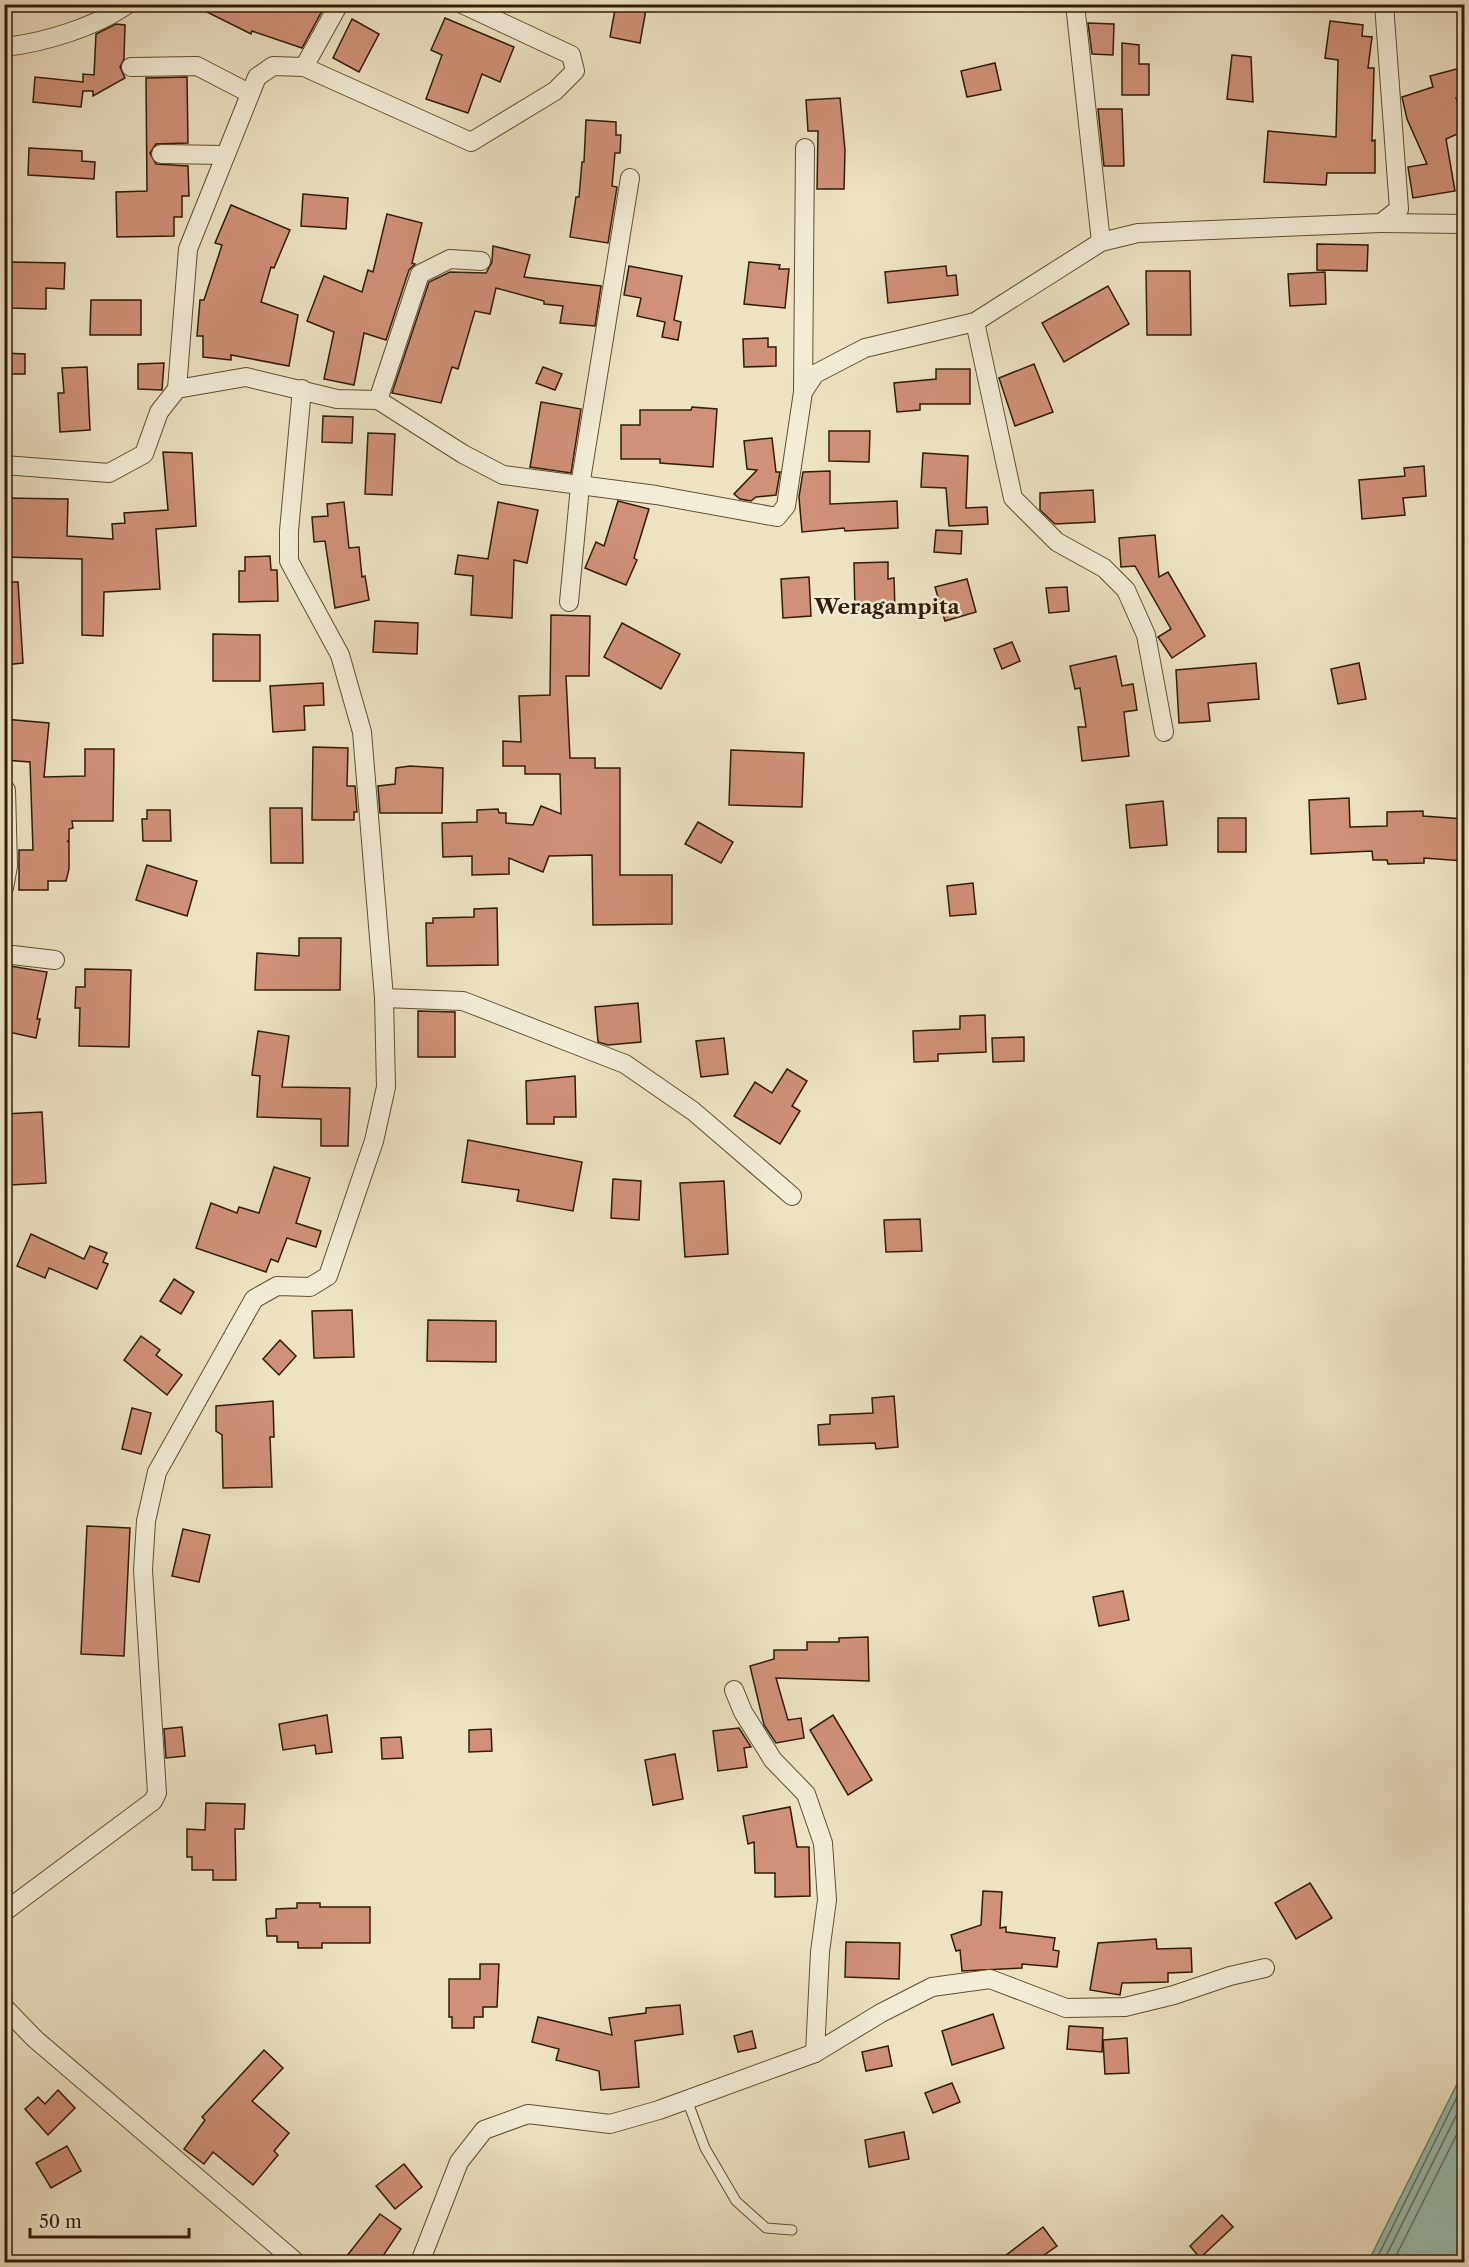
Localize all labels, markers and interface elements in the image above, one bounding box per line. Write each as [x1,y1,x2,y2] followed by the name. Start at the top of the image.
[813,594,960,619] district label: Weragampita
[30,2201,189,2239] scale bar
[39,2211,82,2233] text: 50 m

